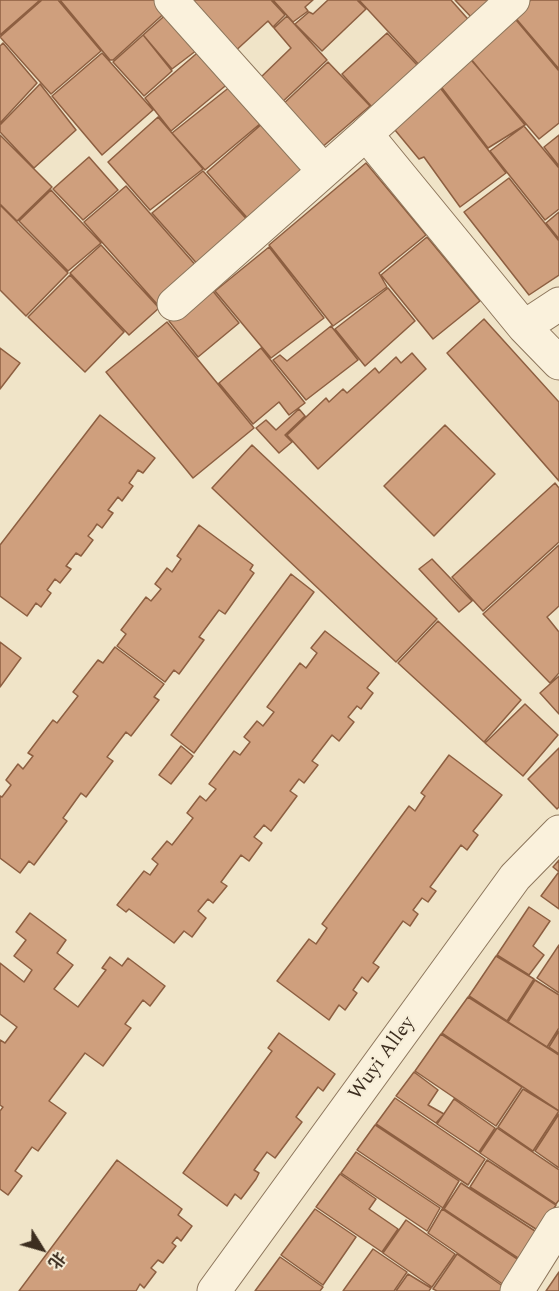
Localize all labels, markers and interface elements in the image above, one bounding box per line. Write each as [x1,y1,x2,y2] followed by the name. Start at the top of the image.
[345,1013,421,1105] street label: Wuyi Alley
[12,1219,72,1279] north arrow
[42,1246,71,1273] text: 北

